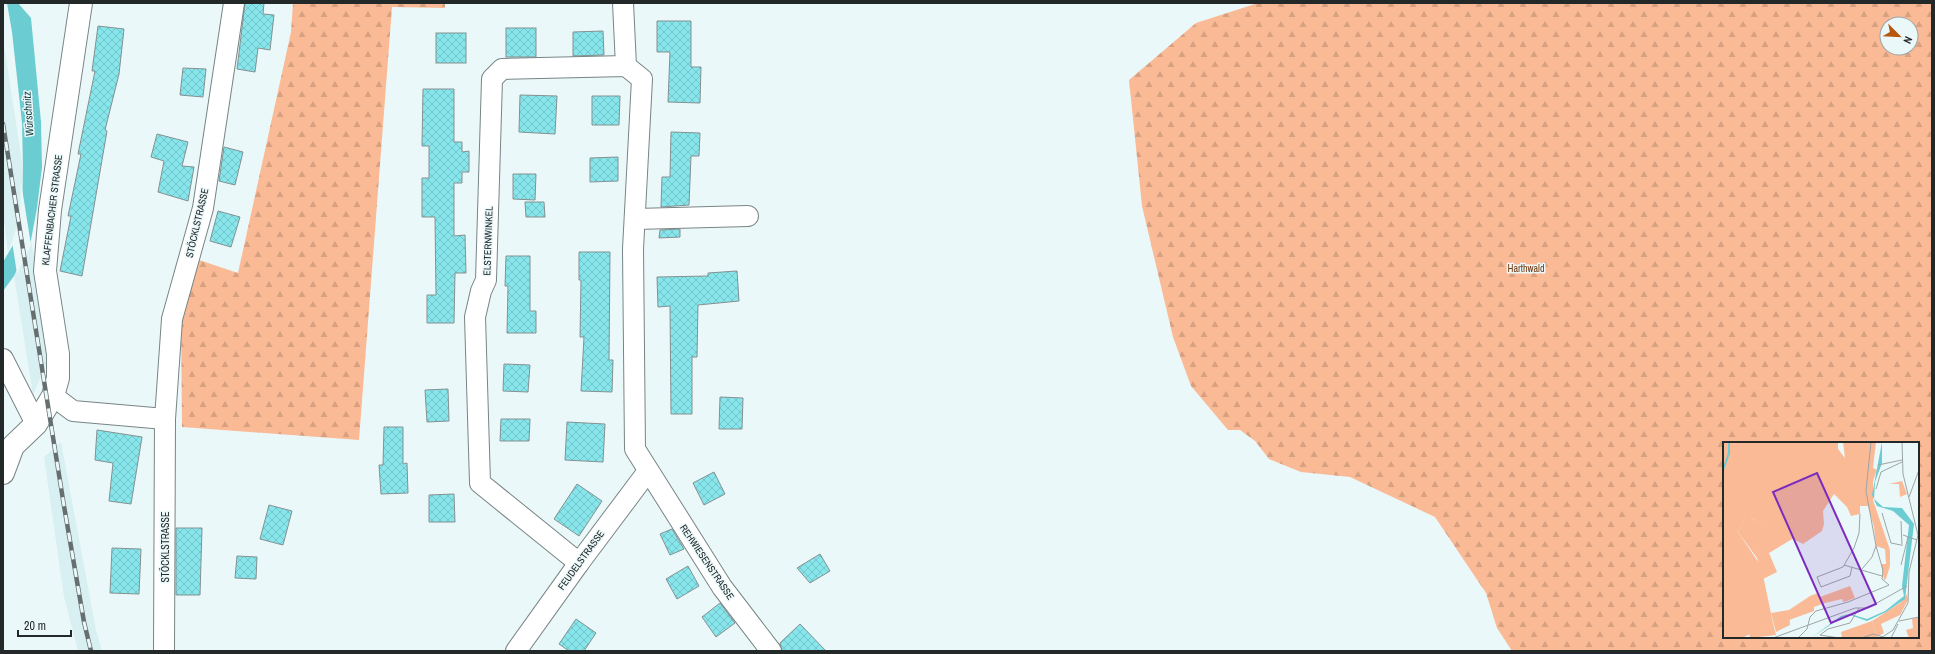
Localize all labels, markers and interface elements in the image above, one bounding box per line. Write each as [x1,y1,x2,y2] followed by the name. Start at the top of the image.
[1879,16,1919,56] north arrow
[1900,34,1916,46] text: N
[19,91,37,137] water label: Würschnitz
[39,154,65,266] street label: KLAFFENBACHER STRASSE
[183,187,211,259] street label: STÖCKLSTRASSE
[480,206,496,276] street label: ELSTERNWINKEL
[1508,262,1544,275] park label: Harthwald
[1723,442,1919,638] inset map
[159,512,172,582] street label: STÖCKLSTRASSE
[677,522,737,602] street label: REHWIESENSTRASSE
[555,528,607,592] street label: FEUDELSTRASSE
[18,612,71,638] scale bar
[24,618,46,634] text: 20 m

